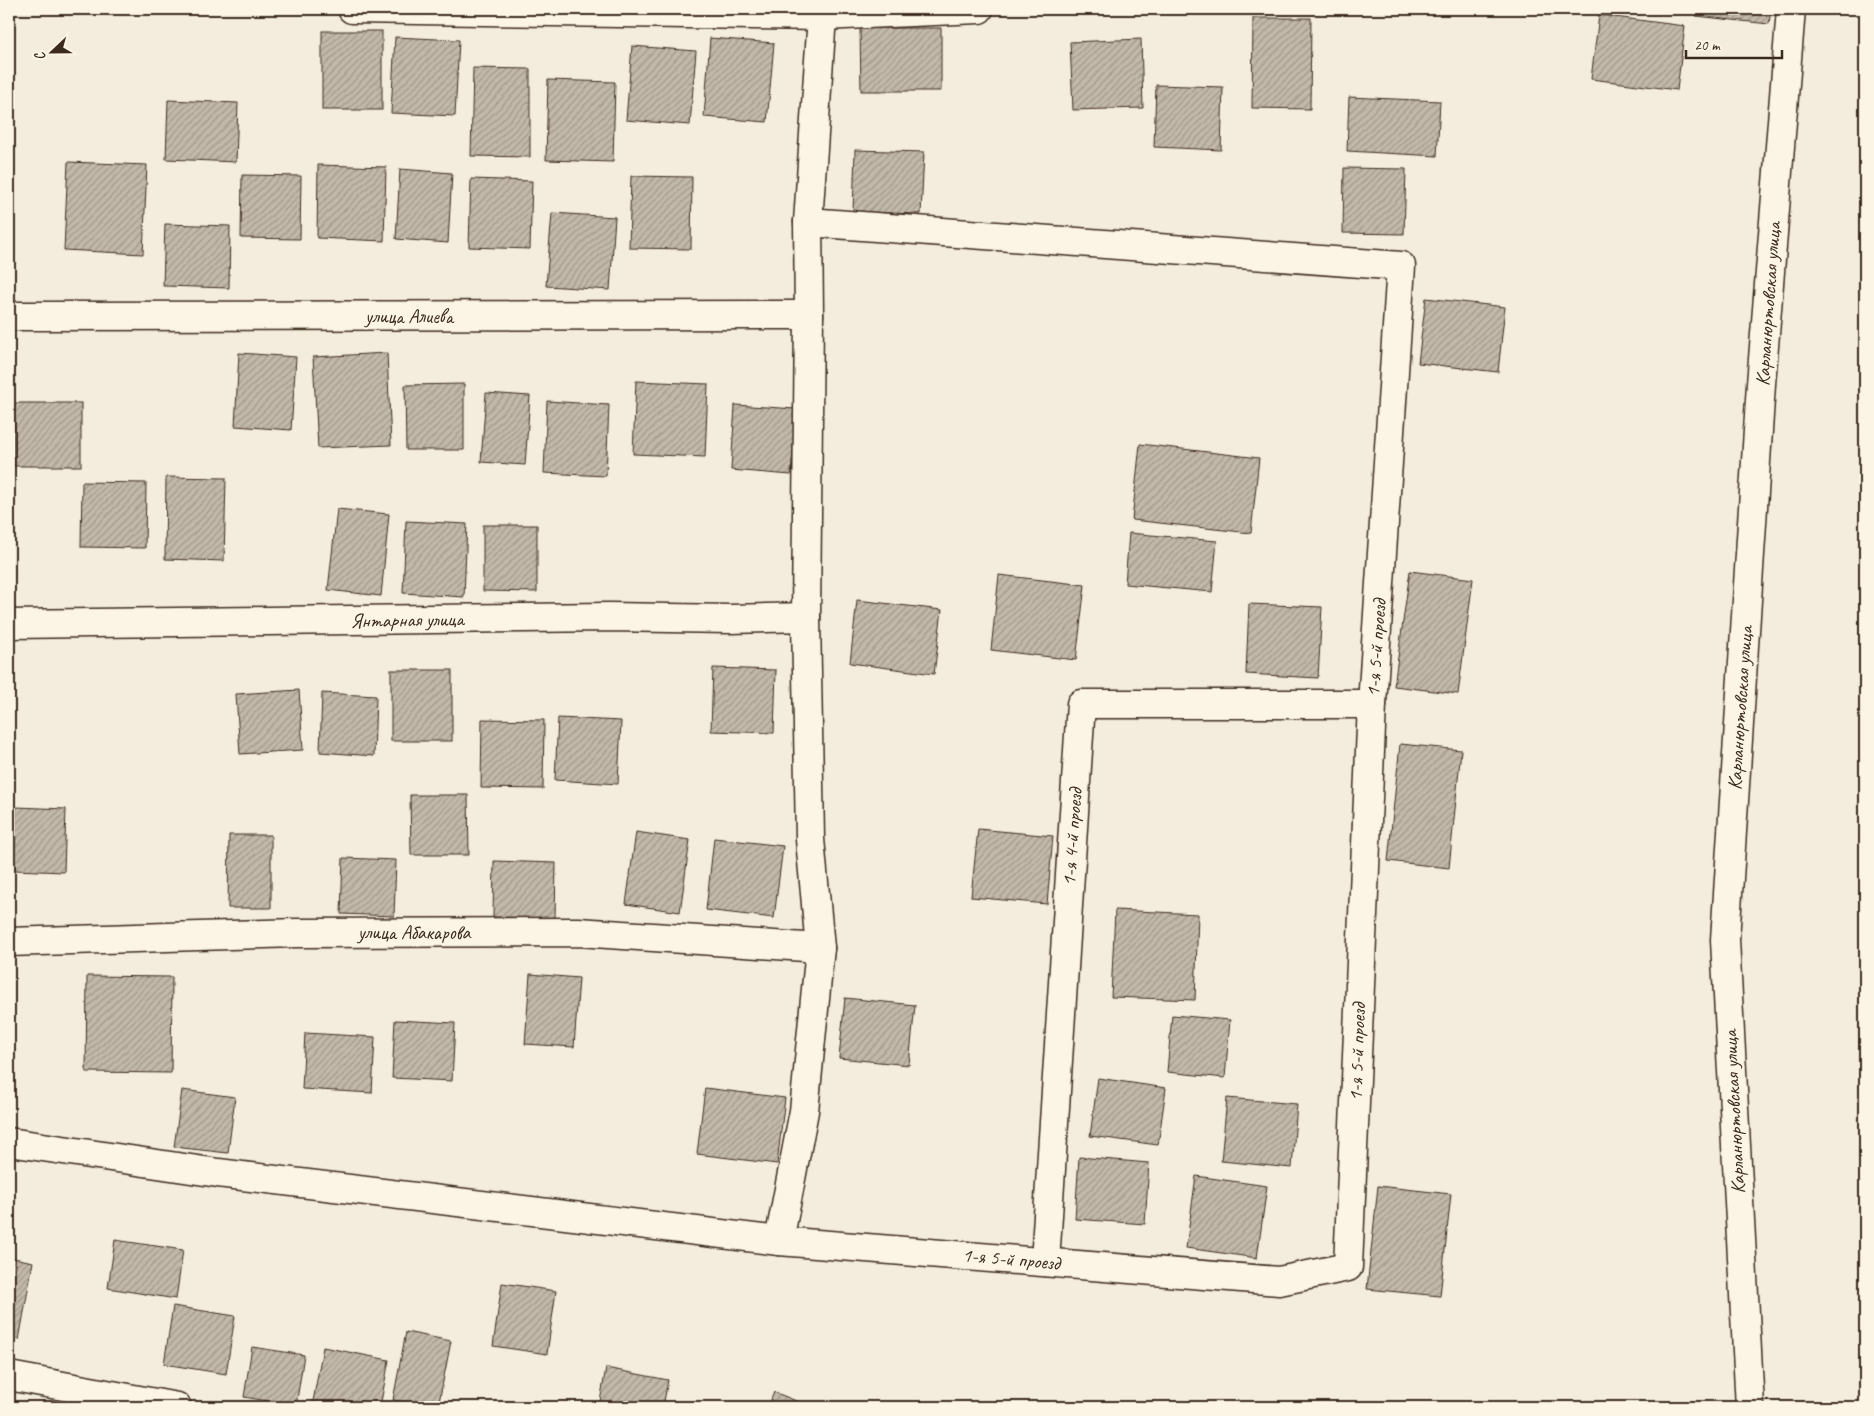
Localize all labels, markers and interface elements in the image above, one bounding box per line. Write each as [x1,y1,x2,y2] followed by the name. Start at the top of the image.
[28,28,78,78] north arrow
[1686,28,1783,60] scale bar
[1694,36,1721,55] text: 20 m
[30,48,50,63] text: С
[1750,219,1786,387] street label: Карланюртовская улица
[364,304,455,329] street label: улица Алиева
[1360,596,1392,698] street label: 1-я 5-й проезд
[350,606,466,633] street label: Янтарная улица
[1722,623,1758,791] street label: Карланюртовская улица
[1056,785,1088,887] street label: 1-я 4-й проезд
[357,920,472,945] street label: улица Абакарова
[1343,1001,1371,1101] street label: 1-я 5-й проезд
[1717,1028,1751,1195] street label: Карланюртовская улица
[961,1242,1063,1276] street label: 1-я 5-й проезд

